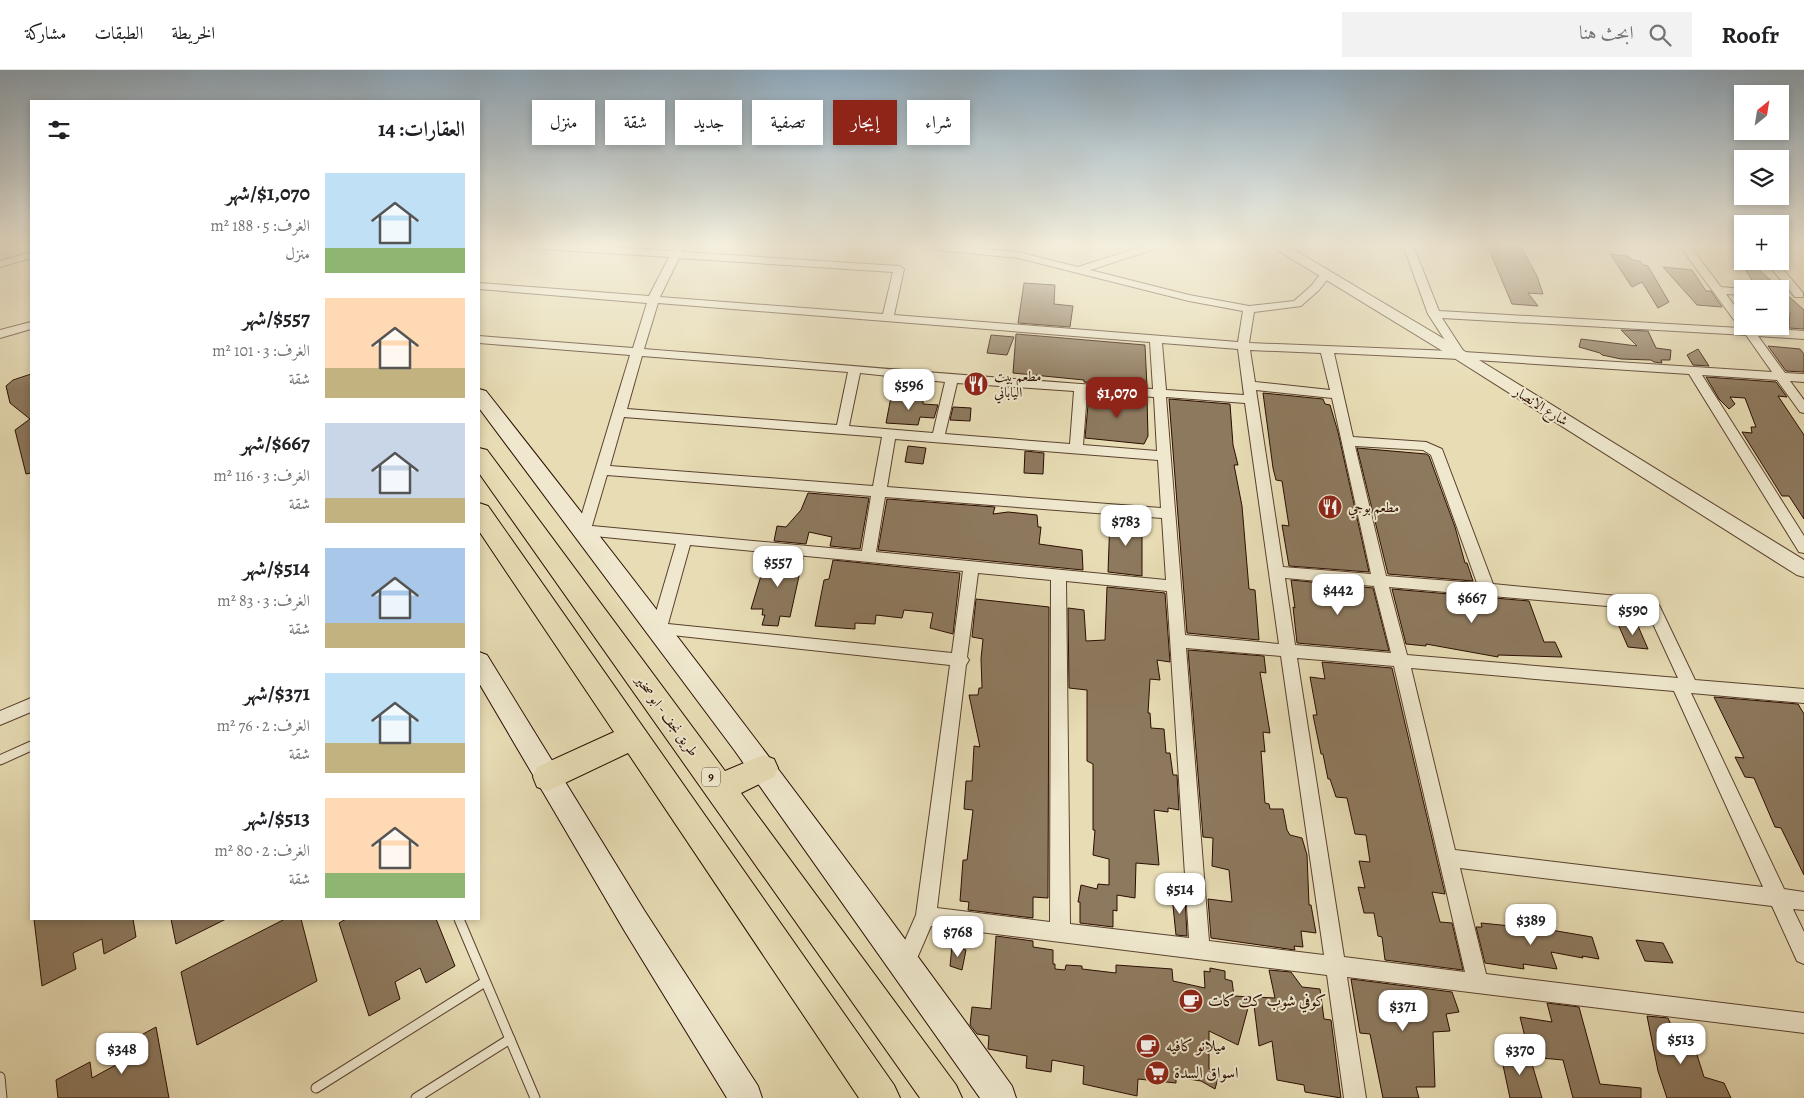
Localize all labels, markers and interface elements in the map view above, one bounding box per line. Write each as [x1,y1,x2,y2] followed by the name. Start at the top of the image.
[1342,12,1692,57] search box
[1722,19,1779,51] text: Roofr
[1579,20,1634,46] text: ابحث هنا
[25,21,66,45] text: مشاركة
[94,21,143,45] text: الطبقات
[171,21,215,45] text: الخريطة
[1646,21,1674,49] icon: search
[1734,85,1789,140] north arrow
[1734,85,1789,335] map controls
[532,100,595,145] chip: منزل
[605,100,665,145] chip: شقة
[675,100,742,145] chip: جديد
[752,100,823,145] chip: تصفية
[833,100,897,145] chip: إيجار
[907,100,970,145] chip: شراء
[378,115,465,143] text: العقارات: 14
[45,116,73,144] icon: filters
[1734,150,1789,205] button: layers
[226,179,310,207] text: $1,070/شهر
[365,193,425,253] icon: home
[211,215,310,237] text: الغرف: 5 · 188 m²
[1734,215,1789,270] button: +
[285,243,310,265] text: منزل
[1734,280,1789,335] button: −
[242,304,310,332] text: $557/شهر
[365,318,425,378] icon: home
[212,340,310,362] text: الغرف: 3 · 101 m²
[994,367,1041,404] place label: مطعم بيت الياباني
[289,368,310,390] text: شقة
[879,368,939,411] pin: $596
[963,371,989,397] restaurant icon: مطعم بيت الياباني
[894,374,924,396] text: $596
[1076,376,1158,419] pin: $1,070
[1507,381,1572,432] street label: شارع الانصار
[1097,382,1137,404] text: $1,070
[241,429,310,457] text: $667/شهر
[365,443,425,503] icon: home
[213,465,310,487] text: الغرف: 3 · 116 m²
[289,493,310,515] text: شقة
[1317,494,1343,520] restaurant icon: مطعم بوجي
[1348,498,1399,521] place label: مطعم بوجي
[1096,504,1156,547] pin: $783
[1112,510,1140,532] text: $783
[748,546,808,588] pin: $557
[764,551,792,573] text: $557
[243,554,310,582] text: $514/شهر
[365,568,425,628] icon: home
[1308,574,1368,616] pin: $442
[1323,579,1353,601] text: $442
[1442,582,1502,624] pin: $667
[1457,587,1487,609] text: $667
[217,590,310,612] text: الغرف: 3 · 83 m²
[1603,594,1663,636] pin: $590
[1618,599,1648,621] text: $590
[289,618,310,640] text: شقة
[630,670,703,761] street label: طريق نجف - ابو صخير
[244,679,310,707] text: $371/شهر
[365,693,425,753] icon: home
[217,715,310,737] text: الغرف: 2 · 76 m²
[289,743,310,765] text: شقة
[702,768,720,786] road number: 9
[244,804,310,832] text: $513/شهر
[365,818,425,878] icon: home
[215,840,310,862] text: الغرف: 2 · 80 m²
[289,868,310,890] text: شقة
[1150,872,1210,915] pin: $514
[1166,878,1194,900] text: $514
[1501,904,1561,946] pin: $389
[1516,909,1546,931] text: $389
[928,916,988,958] pin: $768
[943,921,973,943] text: $768
[1178,988,1204,1014] cafe icon: كوفي شوب كت كات
[1208,990,1326,1013] place label: كوفي شوب كت كات
[1373,990,1433,1032] pin: $371
[1390,995,1416,1017] text: $371
[1651,1022,1711,1065] pin: $513
[1668,1028,1694,1050] text: $513
[92,1032,152,1075] pin: $348
[1135,1033,1161,1059] cafe icon: ميلانو كافيه
[1490,1034,1550,1076] pin: $370
[1166,1035,1226,1057] place label: ميلانو كافيه
[107,1038,137,1060] text: $348
[1505,1039,1535,1061] text: $370
[1144,1060,1170,1086] supermarket icon: اسواق السدة
[1174,1062,1239,1084] place label: اسواق السدة

